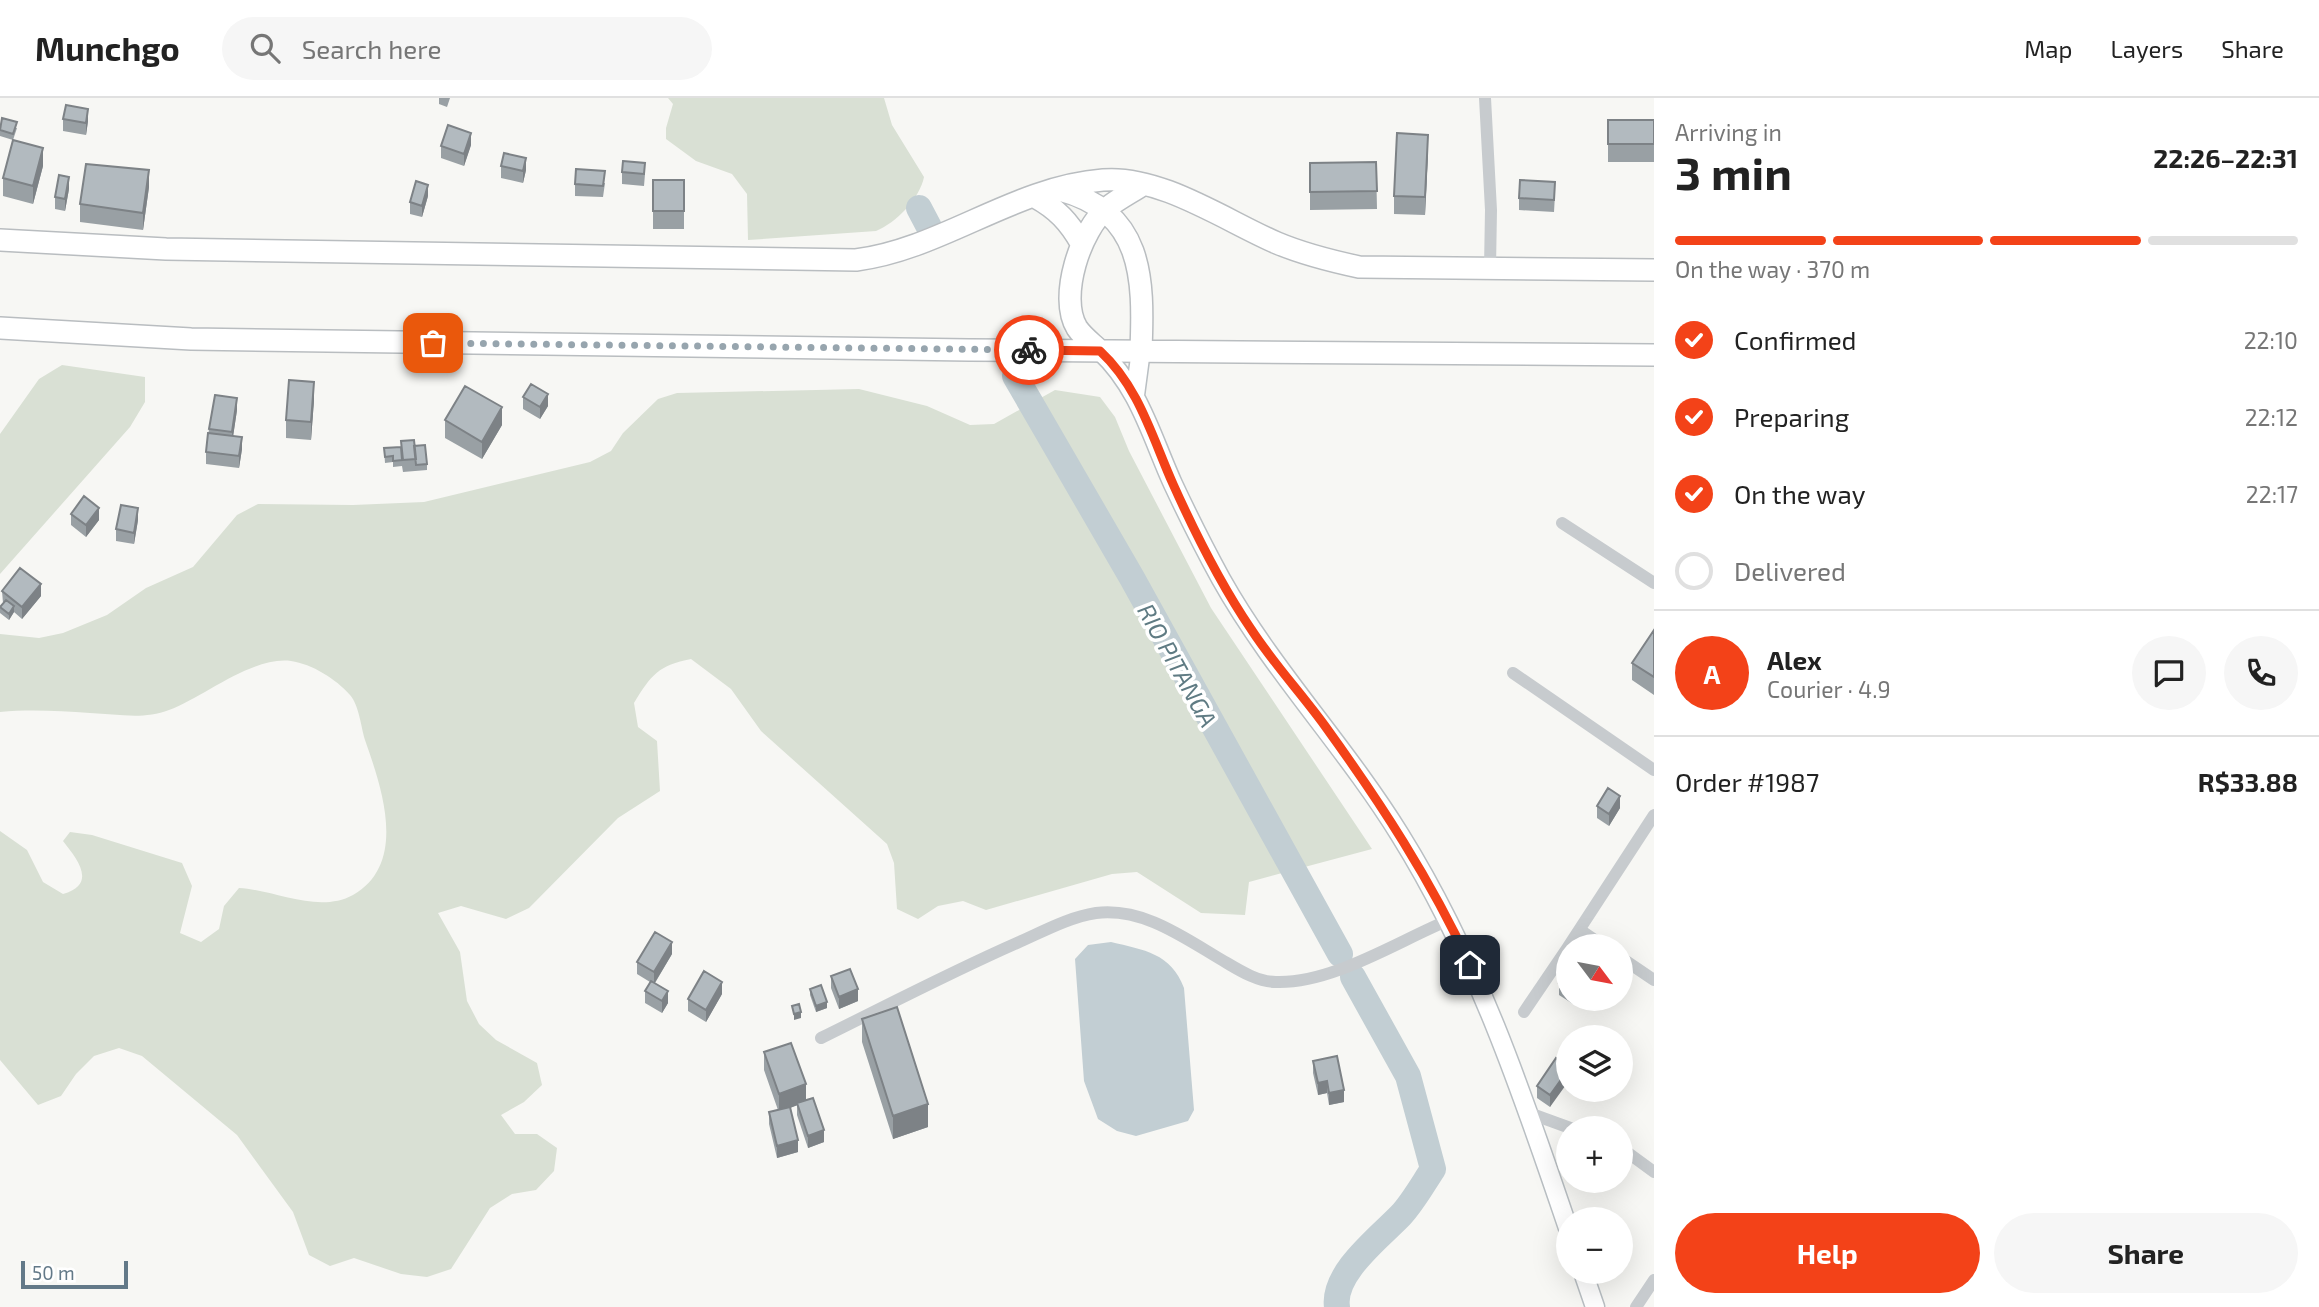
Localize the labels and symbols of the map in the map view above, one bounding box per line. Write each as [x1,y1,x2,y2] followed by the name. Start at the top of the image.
[403,313,463,373] pin
[994,315,1064,385] courier
[1132,598,1224,732] water label: RIO PITANGA
[1556,934,1633,1012] north arrow
[1440,935,1500,995] pin
[21,1258,128,1290] scale bar

